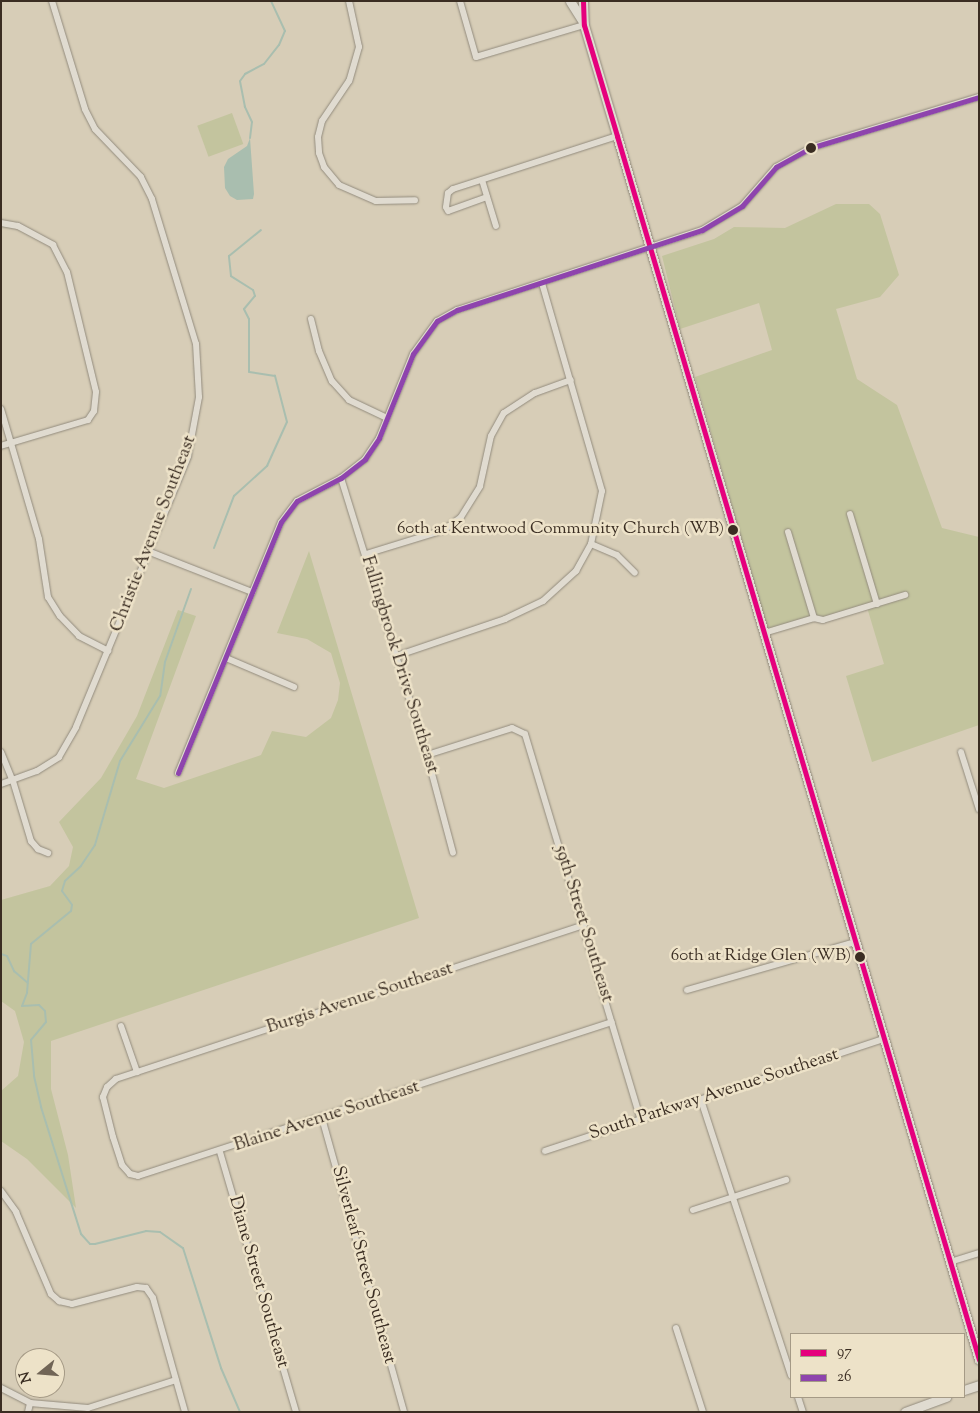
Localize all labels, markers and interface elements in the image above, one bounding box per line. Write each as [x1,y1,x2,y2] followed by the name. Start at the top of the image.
[806,143,816,153] unlabelled marker
[107,433,201,635] street label: Christie Avenue Southeast
[397,520,724,540] place label: 60th at Kentwood Community Church (WB)
[728,525,738,535] marker: 60th at Kentwood Community Church (WB)
[356,553,442,777] street label: Fallingbrook Drive Southeast
[549,843,617,1005] street label: 59th Street Southeast
[671,947,851,967] place label: 60th at Ridge Glen (WB)
[855,952,865,962] marker: 60th at Ridge Glen (WB)
[264,959,456,1039] street label: Burgis Avenue Southeast
[586,1044,842,1146] street label: South Parkway Avenue Southeast
[232,1077,422,1157] street label: Blaine Avenue Southeast
[326,1164,400,1366] street label: Silverleaf Street Southeast
[223,1193,293,1371] street label: Diane Street Southeast
[790,1333,965,1398] legend
[837,1342,852,1363] text: 97
[15,1348,65,1398] north arrow
[837,1367,851,1388] text: 26
[15,1369,38,1385] text: N

